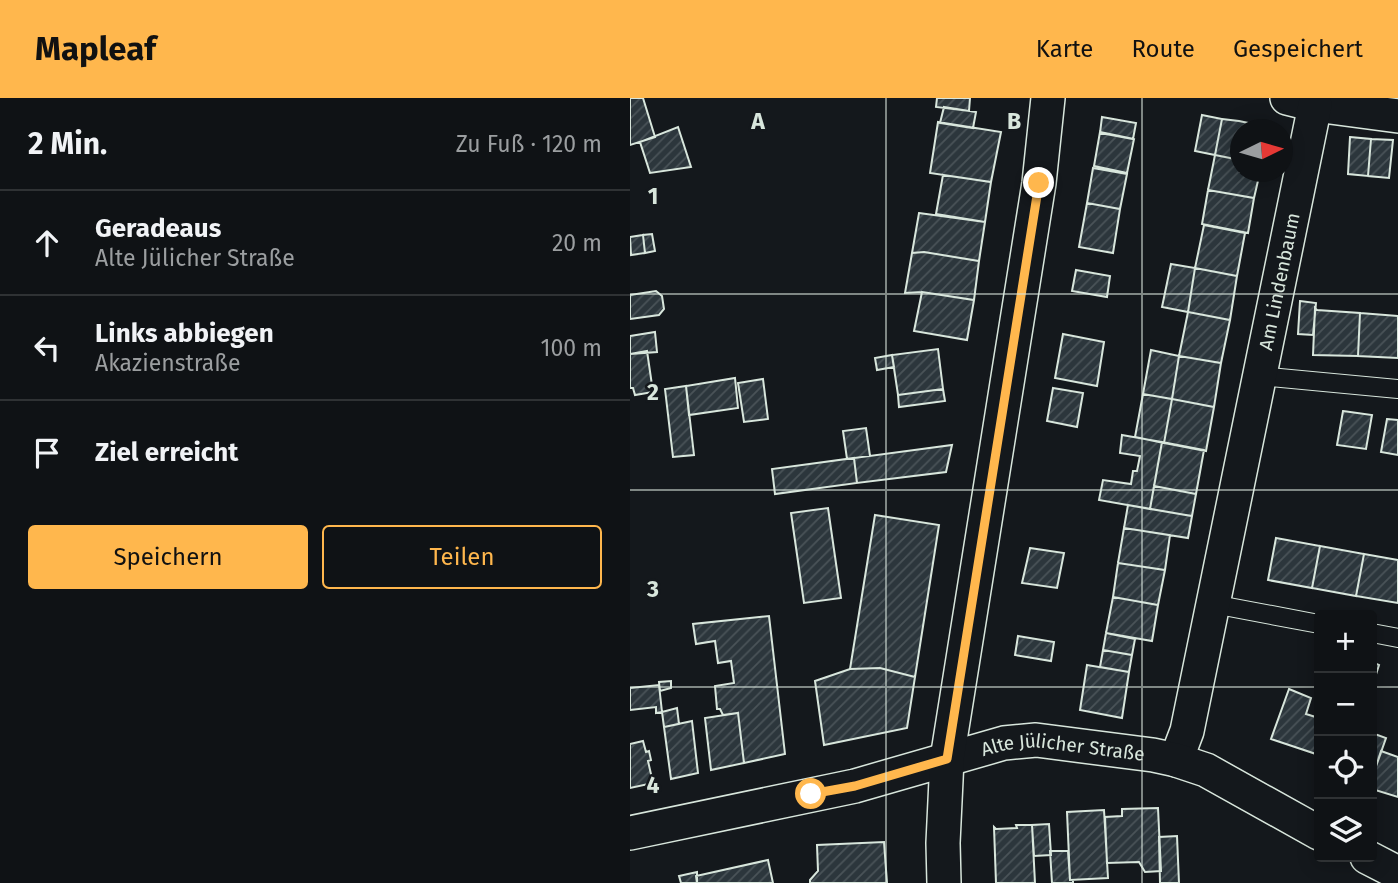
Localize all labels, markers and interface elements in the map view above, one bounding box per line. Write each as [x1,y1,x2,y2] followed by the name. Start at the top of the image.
[35,29,156,69] text: Mapleaf
[1036,35,1093,63] text: Karte
[1131,35,1195,63] text: Route
[1233,35,1363,63] text: Gespeichert
[750,107,765,135] text: A
[1007,107,1021,135] text: B
[1230,119,1293,182] north arrow
[28,126,107,162] text: 2 Min.
[456,130,602,158] text: Zu Fuß · 120 m
[1023,167,1054,198] route end
[648,182,658,210] text: 1
[1254,210,1304,352] street label: Am Lindenbaum
[95,213,221,244] text: Geradeaus
[28,224,66,262] icon: ahead
[552,229,602,257] text: 20 m
[95,244,295,272] text: Alte Jülicher Straße
[95,318,274,349] text: Links abbiegen
[28,329,66,367] icon: left
[541,334,602,362] text: 100 m
[95,349,240,377] text: Akazienstraße
[647,378,659,406] text: 2
[28,434,66,472] icon: arrive
[95,437,238,468] text: Ziel erreicht
[28,525,308,589] button: Speichern
[322,525,602,589] button: Teilen
[646,575,659,603] text: 3
[1314,610,1377,862] map controls
[1314,610,1377,673] button: +
[1314,673,1377,736] button: −
[978,729,1146,765] street label: Alte Jülicher Straße
[1314,736,1377,799] button: locate
[647,771,660,799] text: 4
[795,778,826,809] route start
[1314,799,1377,862] button: layers

